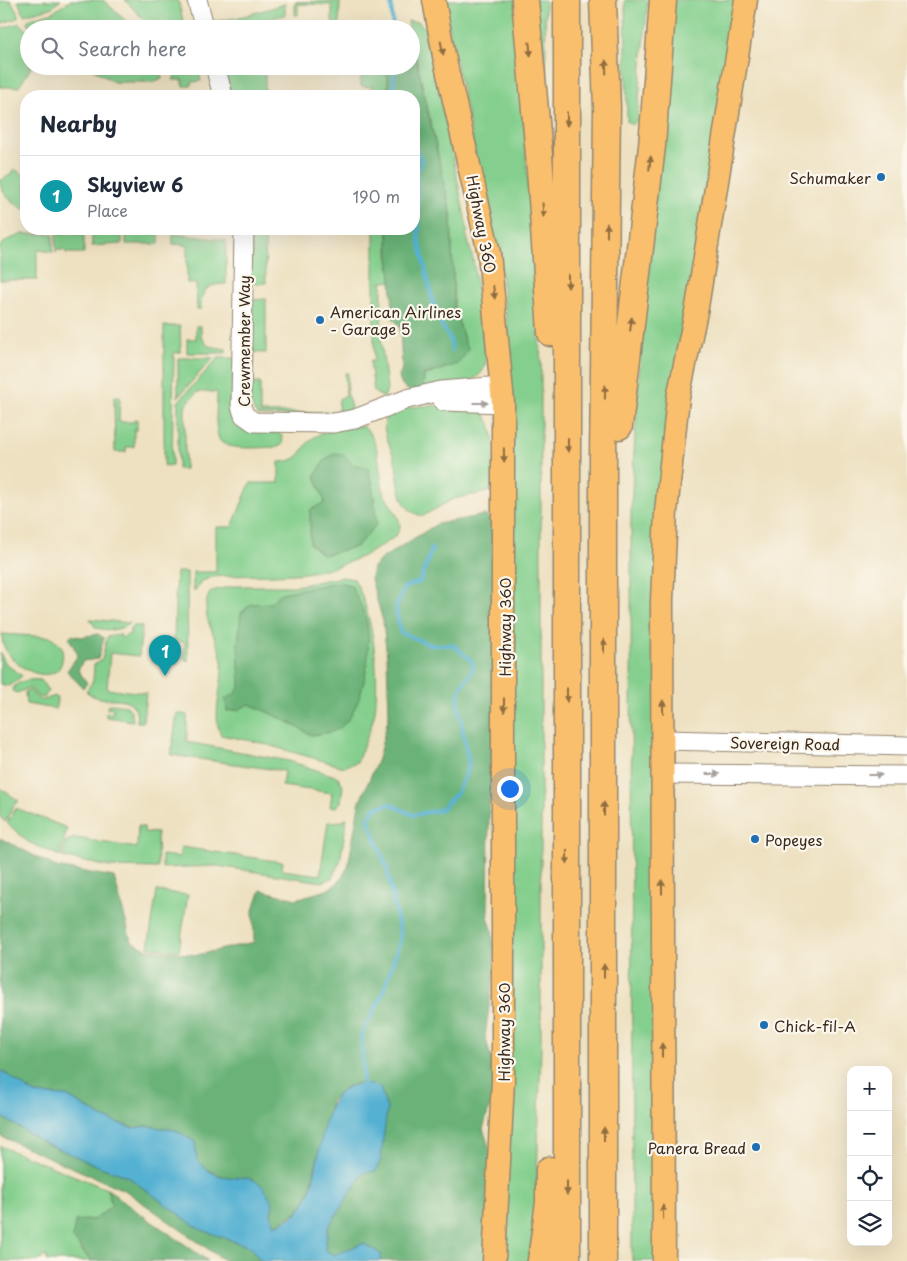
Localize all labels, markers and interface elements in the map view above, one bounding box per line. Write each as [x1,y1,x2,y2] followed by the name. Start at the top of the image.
[20,20,420,75] search box
[38,34,66,62] icon: search
[78,34,187,62] text: Search here
[439,40,447,56] one-way arrow
[526,41,534,57] one-way arrow
[601,59,609,75] one-way arrow
[40,107,117,139] text: Nearby
[563,111,571,127] one-way arrow
[646,154,654,170] one-way arrow
[789,166,871,189] place label: Schumaker
[87,170,183,198] text: Skyview 6
[875,171,887,183] marker: Schumaker
[461,173,503,275] street label: Highway 360
[52,184,60,208] text: 1
[352,184,400,208] text: 190 m
[87,198,128,222] text: Place
[540,203,548,219] one-way arrow
[603,222,611,238] one-way arrow
[564,273,572,289] one-way arrow
[232,275,255,407] street label: Crewmember Way
[490,285,498,301] one-way arrow
[330,300,461,340] place label: American Airlines - Garage 5
[314,314,326,326] marker: American Airlines - Garage 5
[627,316,635,332] one-way arrow
[601,384,609,400] one-way arrow
[474,399,490,407] one-way arrow
[564,437,572,453] one-way arrow
[500,447,508,463] one-way arrow
[493,577,516,677] street label: Highway 360
[149,635,181,676] pin: 1
[600,638,608,654] one-way arrow
[563,687,571,703] one-way arrow
[500,697,508,713] one-way arrow
[659,699,667,715] one-way arrow
[730,731,840,755] street label: Sovereign Road
[705,770,721,778] one-way arrow
[867,772,883,780] one-way arrow
[497,776,523,802] your location
[600,801,608,817] one-way arrow
[765,828,822,851] place label: Popeyes
[749,833,761,845] marker: Popeyes
[563,850,571,866] one-way arrow
[658,879,666,895] one-way arrow
[600,963,608,979] one-way arrow
[492,982,515,1082] street label: Highway 360
[774,1014,856,1037] place label: Chick-fil-A
[758,1019,770,1031] marker: Chick-fil-A
[658,1042,666,1058] one-way arrow
[847,1066,892,1246] map controls
[847,1066,892,1111] button: +
[847,1111,892,1156] button: −
[600,1126,608,1142] one-way arrow
[648,1136,746,1159] place label: Panera Bread
[750,1141,762,1153] marker: Panera Bread
[847,1156,892,1201] button: locate
[563,1180,571,1196] one-way arrow
[847,1201,892,1246] button: layers
[659,1204,667,1220] one-way arrow

